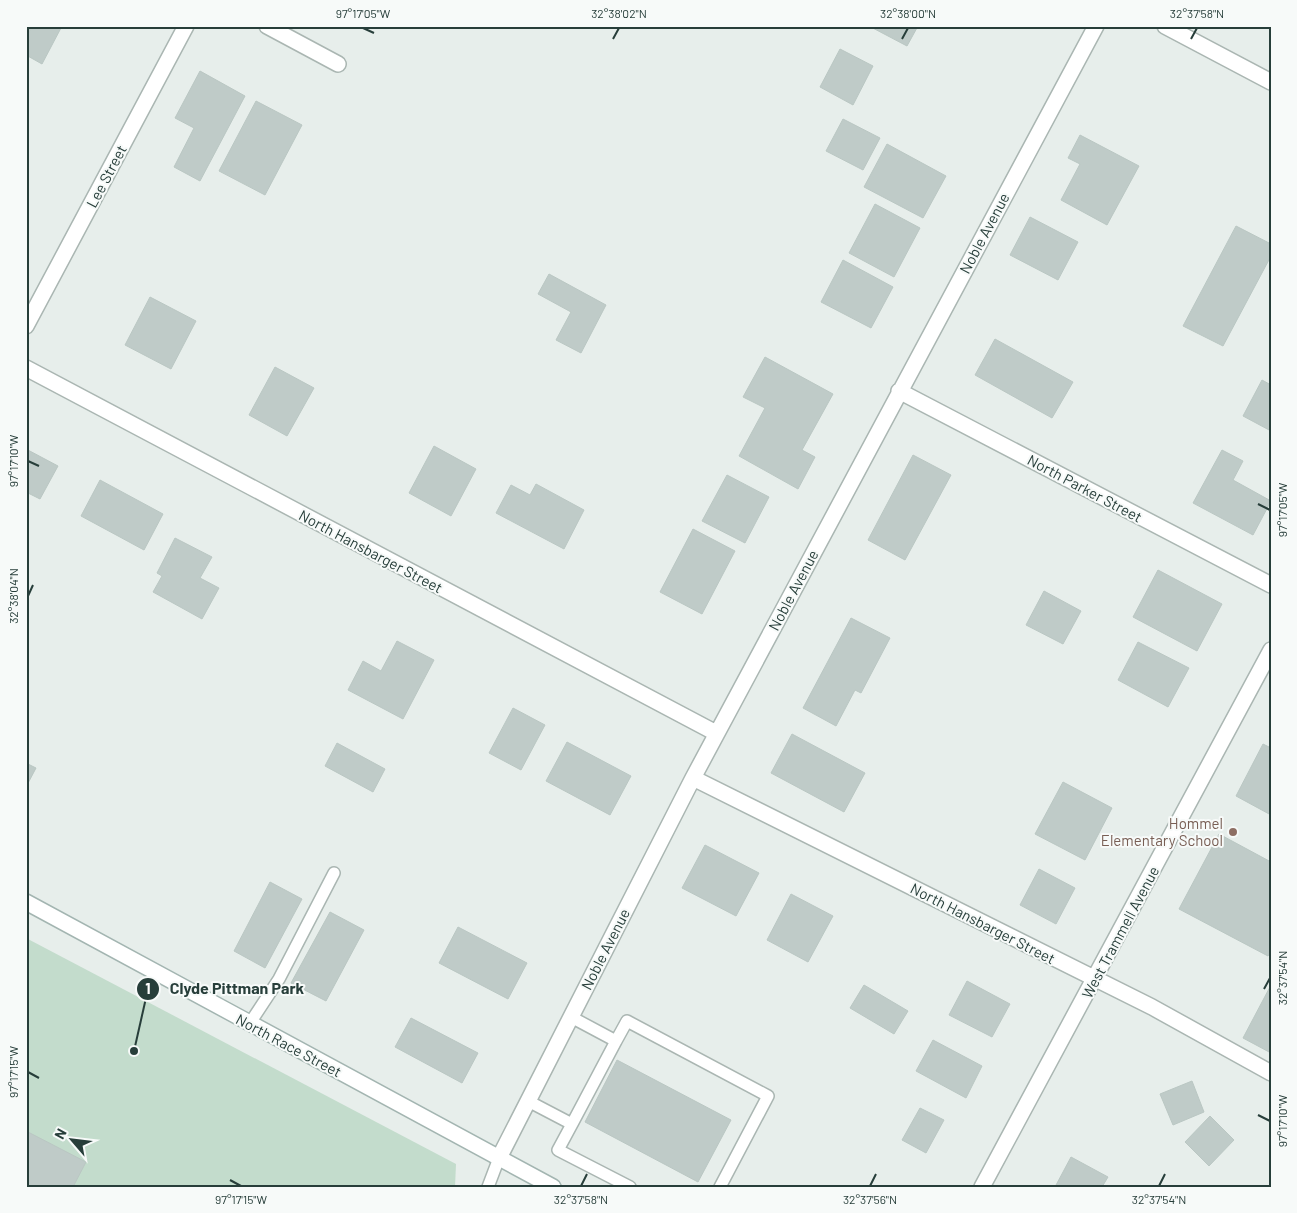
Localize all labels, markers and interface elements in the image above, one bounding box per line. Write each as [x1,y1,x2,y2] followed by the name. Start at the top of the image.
[336,6,391,20] text: 97°17'05"W
[591,6,647,20] text: 32°38'02"N
[880,6,936,20] text: 32°38'00"N
[1170,6,1224,20] text: 32°37'58"N
[82,142,130,210] street label: Lee Street
[955,190,1013,276] street label: Noble Avenue
[6,434,20,487] text: 97°17'10"W
[1025,450,1145,526] street label: North Parker Street
[1275,482,1289,537] text: 97°17'05"W
[296,506,446,596] street label: North Hansbarger Street
[764,547,822,633] street label: Noble Avenue
[6,568,20,624] text: 32°38'04"N
[1101,814,1223,849] place label: Hommel Elementary School
[1227,826,1239,838] marker: Hommel Elementary School
[1078,863,1162,1001] street label: West Trammell Avenue
[908,879,1058,967] street label: North Hansbarger Street
[577,905,633,993] street label: Noble Avenue
[1275,951,1289,1005] text: 32°37'54"N
[135,973,314,1004] callout: Clyde Pittman Park
[170,978,305,997] text: Clyde Pittman Park
[145,979,151,997] text: 1
[233,1010,345,1080] street label: North Race Street
[6,1046,20,1098] text: 97°17'15"W
[1275,1094,1289,1147] text: 97°17'10"W
[48,1116,98,1166] north arrow
[50,1126,70,1142] text: N
[215,1192,267,1206] text: 97°17'15"W
[554,1192,608,1206] text: 32°37'58"N
[843,1192,897,1206] text: 32°37'56"N
[1132,1192,1186,1206] text: 32°37'54"N

